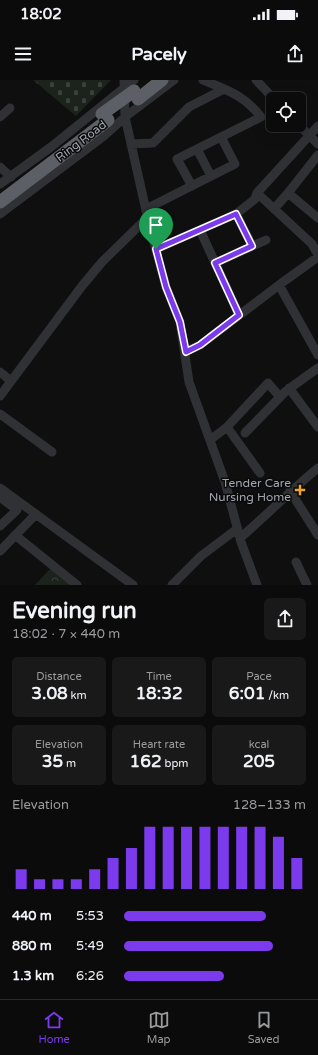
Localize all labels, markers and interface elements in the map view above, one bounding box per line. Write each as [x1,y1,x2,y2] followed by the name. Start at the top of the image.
[20,5,62,23] text: 18:02
[12,43,34,65] icon: menu
[131,43,187,65] text: Pacely
[284,43,306,65] icon: share
[266,92,306,132] map controls
[266,92,306,132] button: locate
[53,117,109,165] street label: Ring Road
[139,208,173,249] pin
[145,214,167,236] icon: arrive
[209,476,291,504] place label: Tender Care Nursing Home
[294,484,306,496] marker: Tender Care Nursing Home
[12,598,137,624] text: Evening run
[264,598,306,640] button: share
[12,626,120,642] text: 18:02 · 7 × 440 m
[36,670,82,683] text: Distance
[146,670,172,683] text: Time
[246,670,272,683] text: Pace
[31,683,68,704] text: 3.08
[135,683,183,704] text: 18:32
[229,683,265,704] text: 6:01
[68,689,87,702] text: km
[265,689,289,702] text: /km
[35,738,83,751] text: Elevation
[133,738,185,751] text: Heart rate
[249,738,269,751] text: kcal
[42,751,63,772] text: 35
[130,751,162,772] text: 162
[243,751,275,772] text: 205
[63,757,76,770] text: m
[162,757,188,770] text: bpm
[12,797,69,813] text: Elevation
[233,797,306,813] text: 128–133 m
[12,908,52,924] text: 440 m
[76,908,104,924] text: 5:53
[12,938,52,954] text: 880 m
[76,938,104,954] text: 5:49
[12,968,54,984] text: 1.3 km
[76,968,104,984] text: 6:26
[39,1009,70,1046] tab: Home
[147,1009,171,1046] tab: Map
[248,1009,279,1046] tab: Saved

